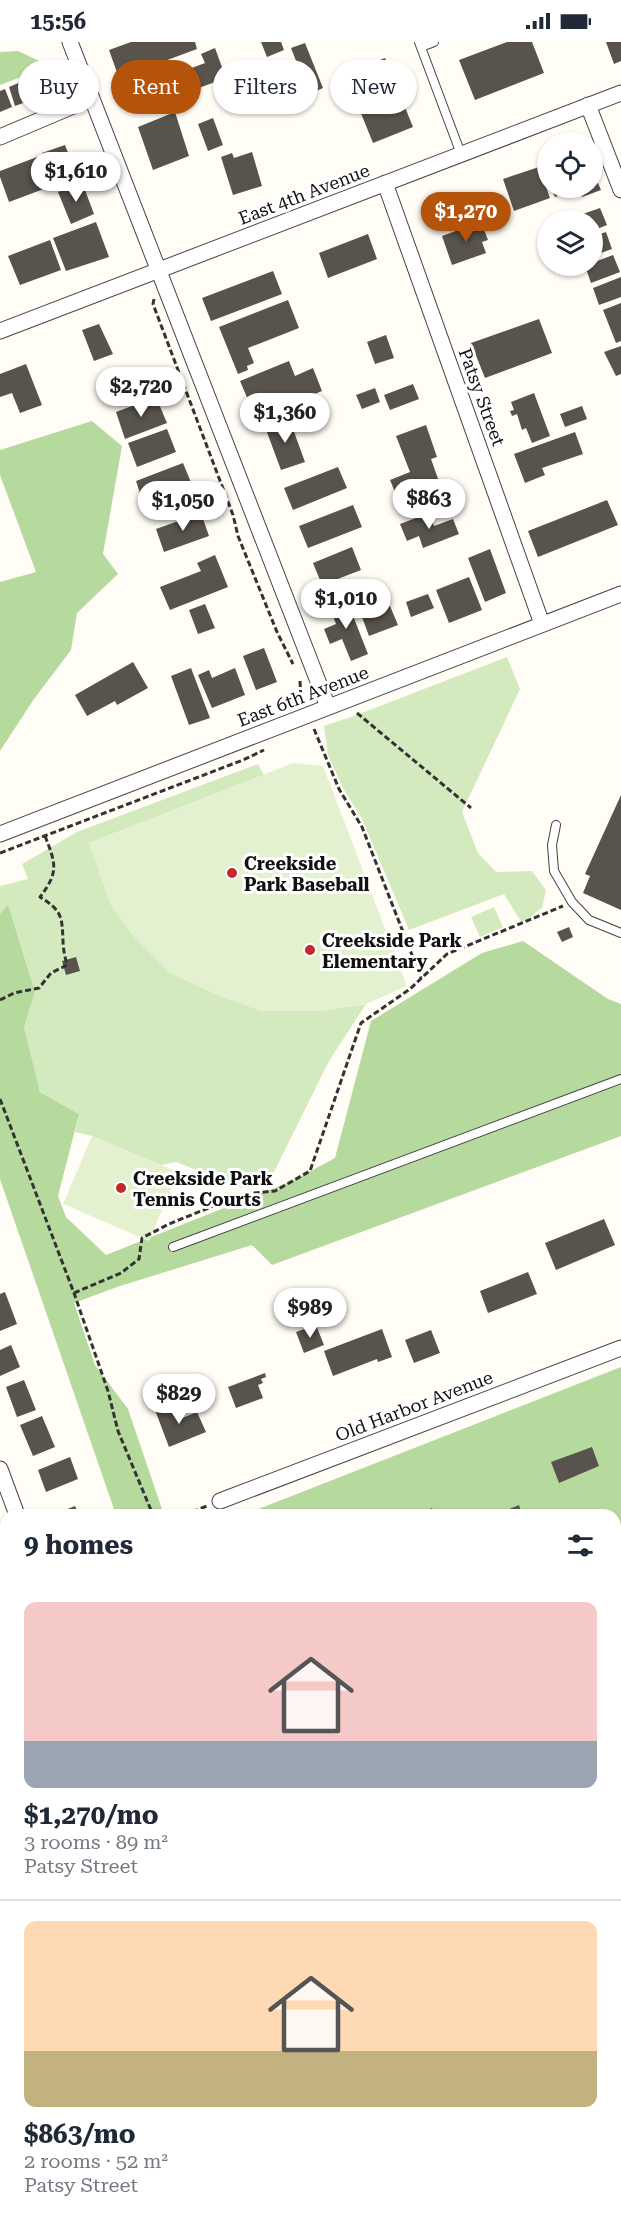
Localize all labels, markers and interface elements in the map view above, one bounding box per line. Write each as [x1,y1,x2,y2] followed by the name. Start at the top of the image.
[30,9,86,34] text: 15:56
[18,60,99,114] chip: Buy
[111,60,201,114] chip: Rent
[213,60,318,114] chip: Filters
[330,60,417,114] chip: New
[537,132,603,276] map controls
[537,132,603,198] button: locate
[27,152,125,203] pin: $1,610
[45,159,107,183] text: $1,610
[235,159,373,229] street label: East 4th Avenue
[417,192,515,243] pin: $1,270
[435,199,497,223] text: $1,270
[537,210,603,276] button: layers
[455,345,510,449] street label: Patsy Street
[92,367,190,418] pin: $2,720
[110,374,172,398] text: $2,720
[236,393,334,444] pin: $1,360
[254,400,316,424] text: $1,360
[393,479,465,530] pin: $863
[134,481,232,532] pin: $1,050
[407,486,451,510] text: $863
[152,488,214,512] text: $1,050
[297,579,395,630] pin: $1,010
[315,586,377,610] text: $1,010
[234,661,372,731] street label: East 6th Avenue
[244,853,370,895] place label: Creekside Park Baseball
[225,866,239,880] marker: Creekside Park Baseball
[322,930,463,972] place label: Creekside Park Elementary
[303,943,317,957] marker: Creekside Park Elementary
[133,1168,274,1210] place label: Creekside Park Tennis Courts
[114,1181,128,1195] marker: Creekside Park Tennis Courts
[274,1288,346,1339] pin: $989
[288,1295,332,1319] text: $989
[332,1366,496,1446] street label: Old Harbor Avenue
[143,1374,215,1425] pin: $829
[157,1381,201,1405] text: $829
[564,1529,597,1562] icon: filters
[24,1530,133,1560] text: 9 homes
[257,1641,365,1749] icon: home
[24,1800,159,1830] text: $1,270/mo
[24,1830,168,1854] text: 3 rooms · 89 m²
[24,1854,138,1878] text: Patsy Street
[257,1960,365,2068] icon: home
[24,2119,136,2149] text: $863/mo
[24,2149,168,2173] text: 2 rooms · 52 m²
[24,2173,138,2197] text: Patsy Street

